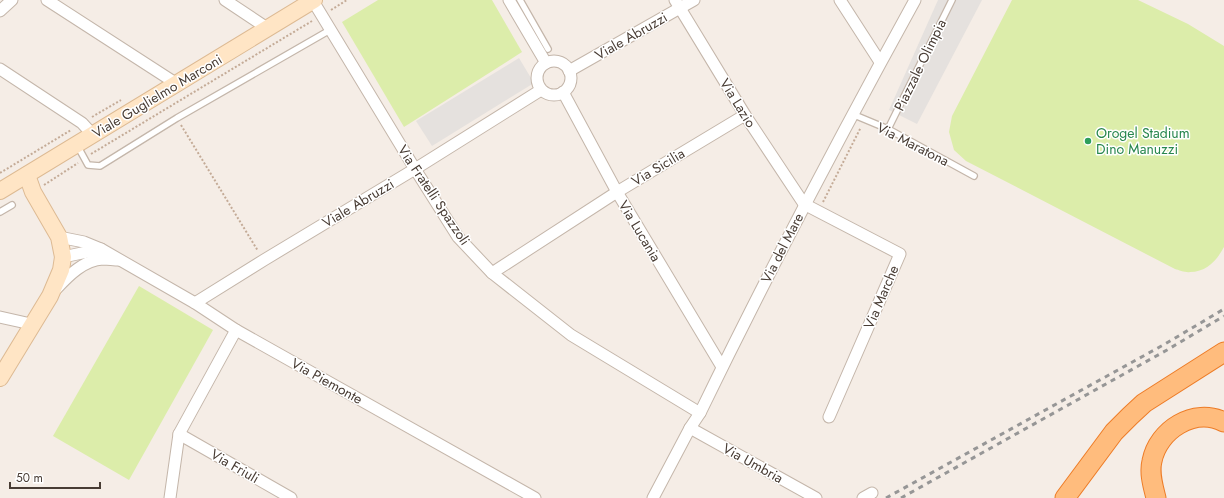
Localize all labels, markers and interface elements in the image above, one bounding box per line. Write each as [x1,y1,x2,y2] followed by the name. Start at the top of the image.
[591,7,671,65] street label: Viale Abruzzi
[889,16,951,114] street label: Piazzale Olimpia
[88,49,226,143] street label: Viale Guglielmo Marconi
[715,75,761,132] street label: Via Lazio
[873,117,953,171] street label: Via Maratona
[1096,123,1190,159] place label: Orogel Stadium Dino Manuzzi
[1083,136,1093,146] marker: Orogel Stadium Dino Manuzzi
[393,141,475,249] street label: Via Fratelli Spazzoli
[628,143,688,191] street label: Via Sicilia
[318,174,398,232] street label: Viale Abruzzi
[614,197,666,265] street label: Via Lucania
[756,209,808,287] street label: Via del Mare
[859,262,903,332] street label: Via Marche
[288,353,366,409] street label: Via Piemonte
[719,438,787,488] street label: Via Umbria
[207,444,263,488] street label: Via Friuli
[10,464,100,490] scale bar
[16,469,43,487] text: 50 m

